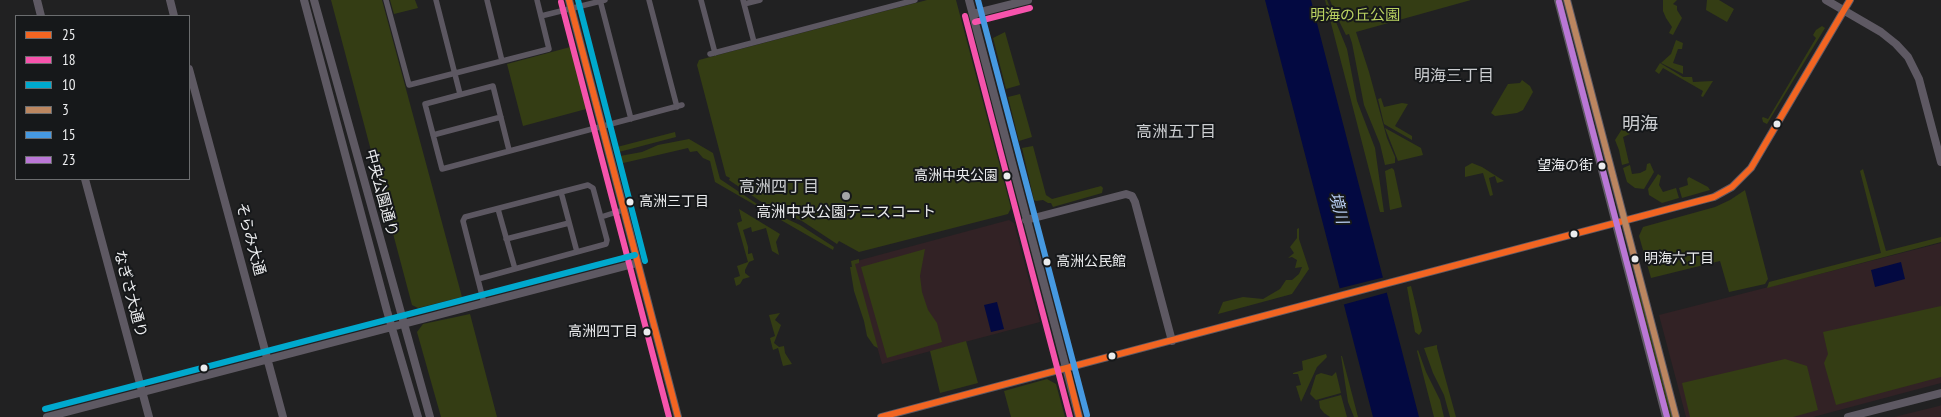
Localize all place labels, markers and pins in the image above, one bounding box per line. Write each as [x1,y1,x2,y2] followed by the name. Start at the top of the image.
[1772,119,1782,129] unlabelled marker
[1537,158,1593,174] place label: 望海の街
[1597,161,1607,171] marker: 望海の街
[914,168,998,184] place label: 高洲中央公園
[1002,171,1012,181] marker: 高洲中央公園
[840,190,852,202] marker: 高洲中央公園テニスコート
[639,194,709,210] place label: 高洲三丁目
[625,197,635,207] marker: 高洲三丁目
[756,204,936,222] place label: 高洲中央公園テニスコート
[1569,229,1579,239] unlabelled marker
[1644,251,1714,267] place label: 明海六丁目
[1056,254,1126,270] place label: 高洲公民館
[1630,254,1640,264] marker: 明海六丁目
[1042,257,1052,267] marker: 高洲公民館
[568,324,638,340] place label: 高洲四丁目
[642,327,652,337] marker: 高洲四丁目
[1107,351,1117,361] unlabelled marker
[199,363,209,373] unlabelled marker

